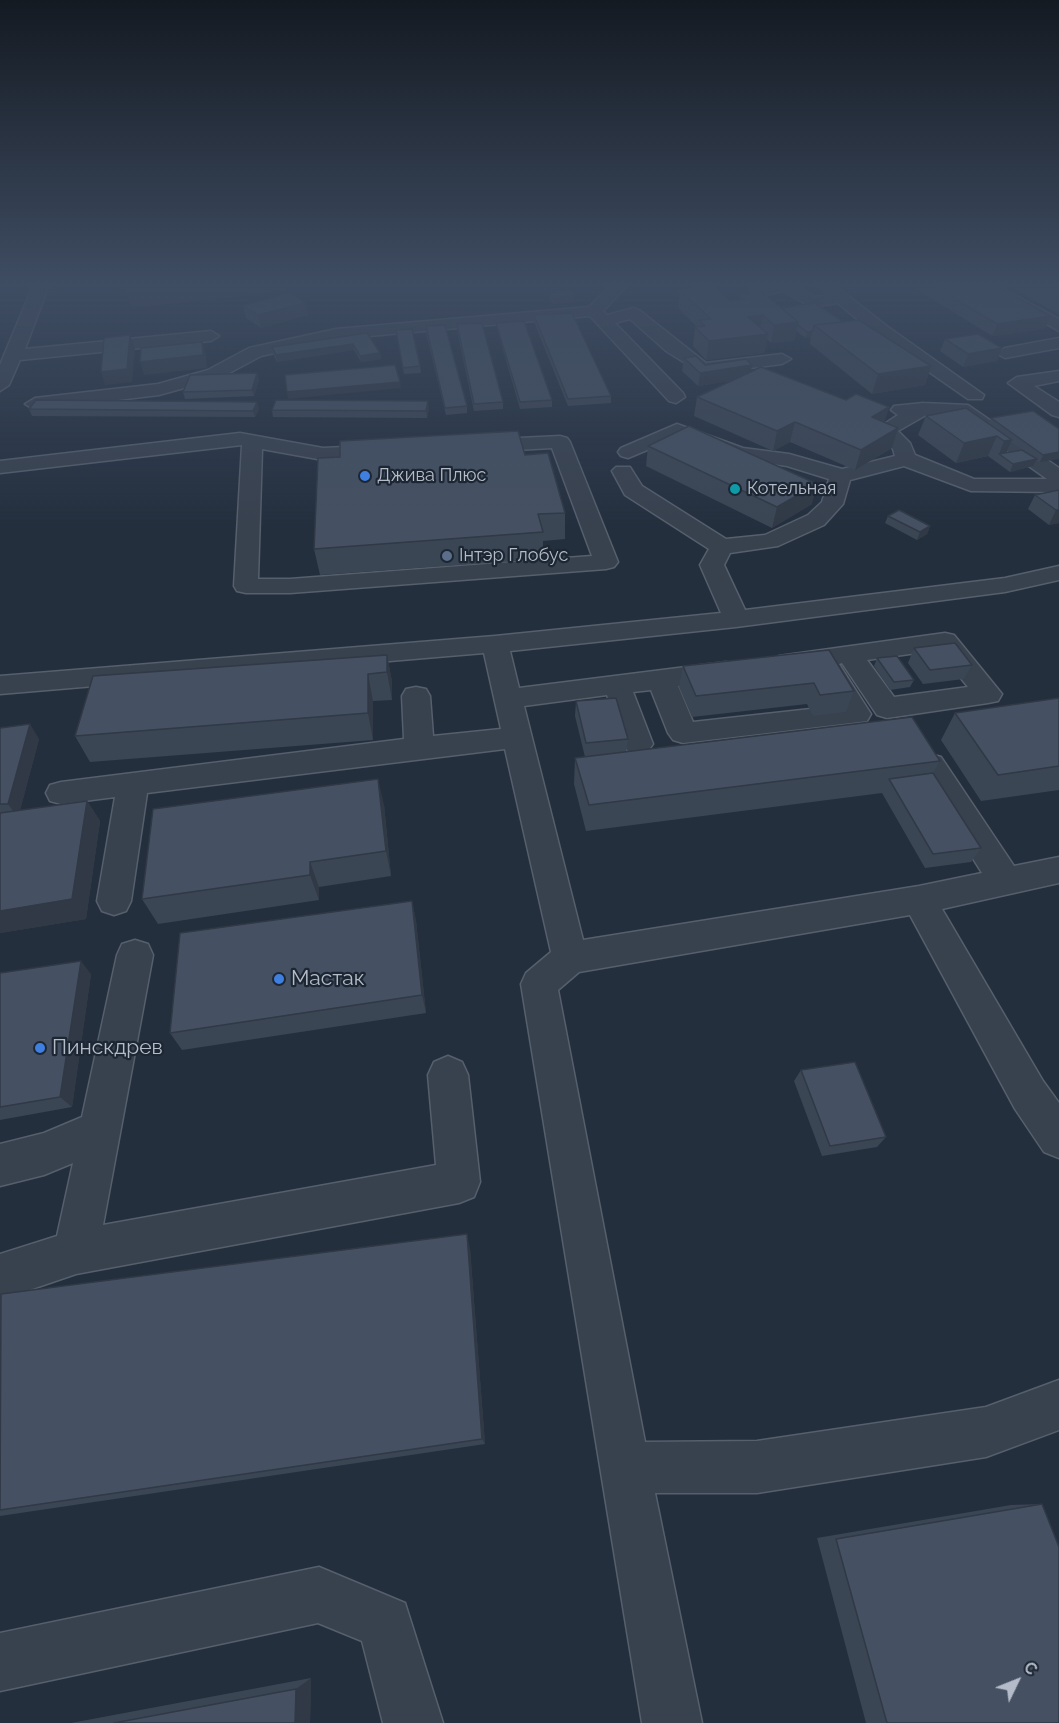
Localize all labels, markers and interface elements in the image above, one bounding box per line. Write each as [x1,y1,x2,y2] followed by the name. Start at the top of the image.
[377,465,486,487] place label: Джива Плюс
[358,469,372,483] marker: Джива Плюс
[747,478,836,500] place label: Котельная
[728,482,742,496] marker: Котельная
[459,545,568,567] place label: Інтэр Глобус
[440,549,454,563] marker: Інтэр Глобус
[291,966,365,992] place label: Мастак
[272,972,286,986] marker: Мастак
[52,1035,163,1061] place label: Пинскдрев
[33,1041,47,1055] marker: Пинскдрев
[987,1651,1047,1711] north arrow
[1020,1658,1041,1679] text: С

